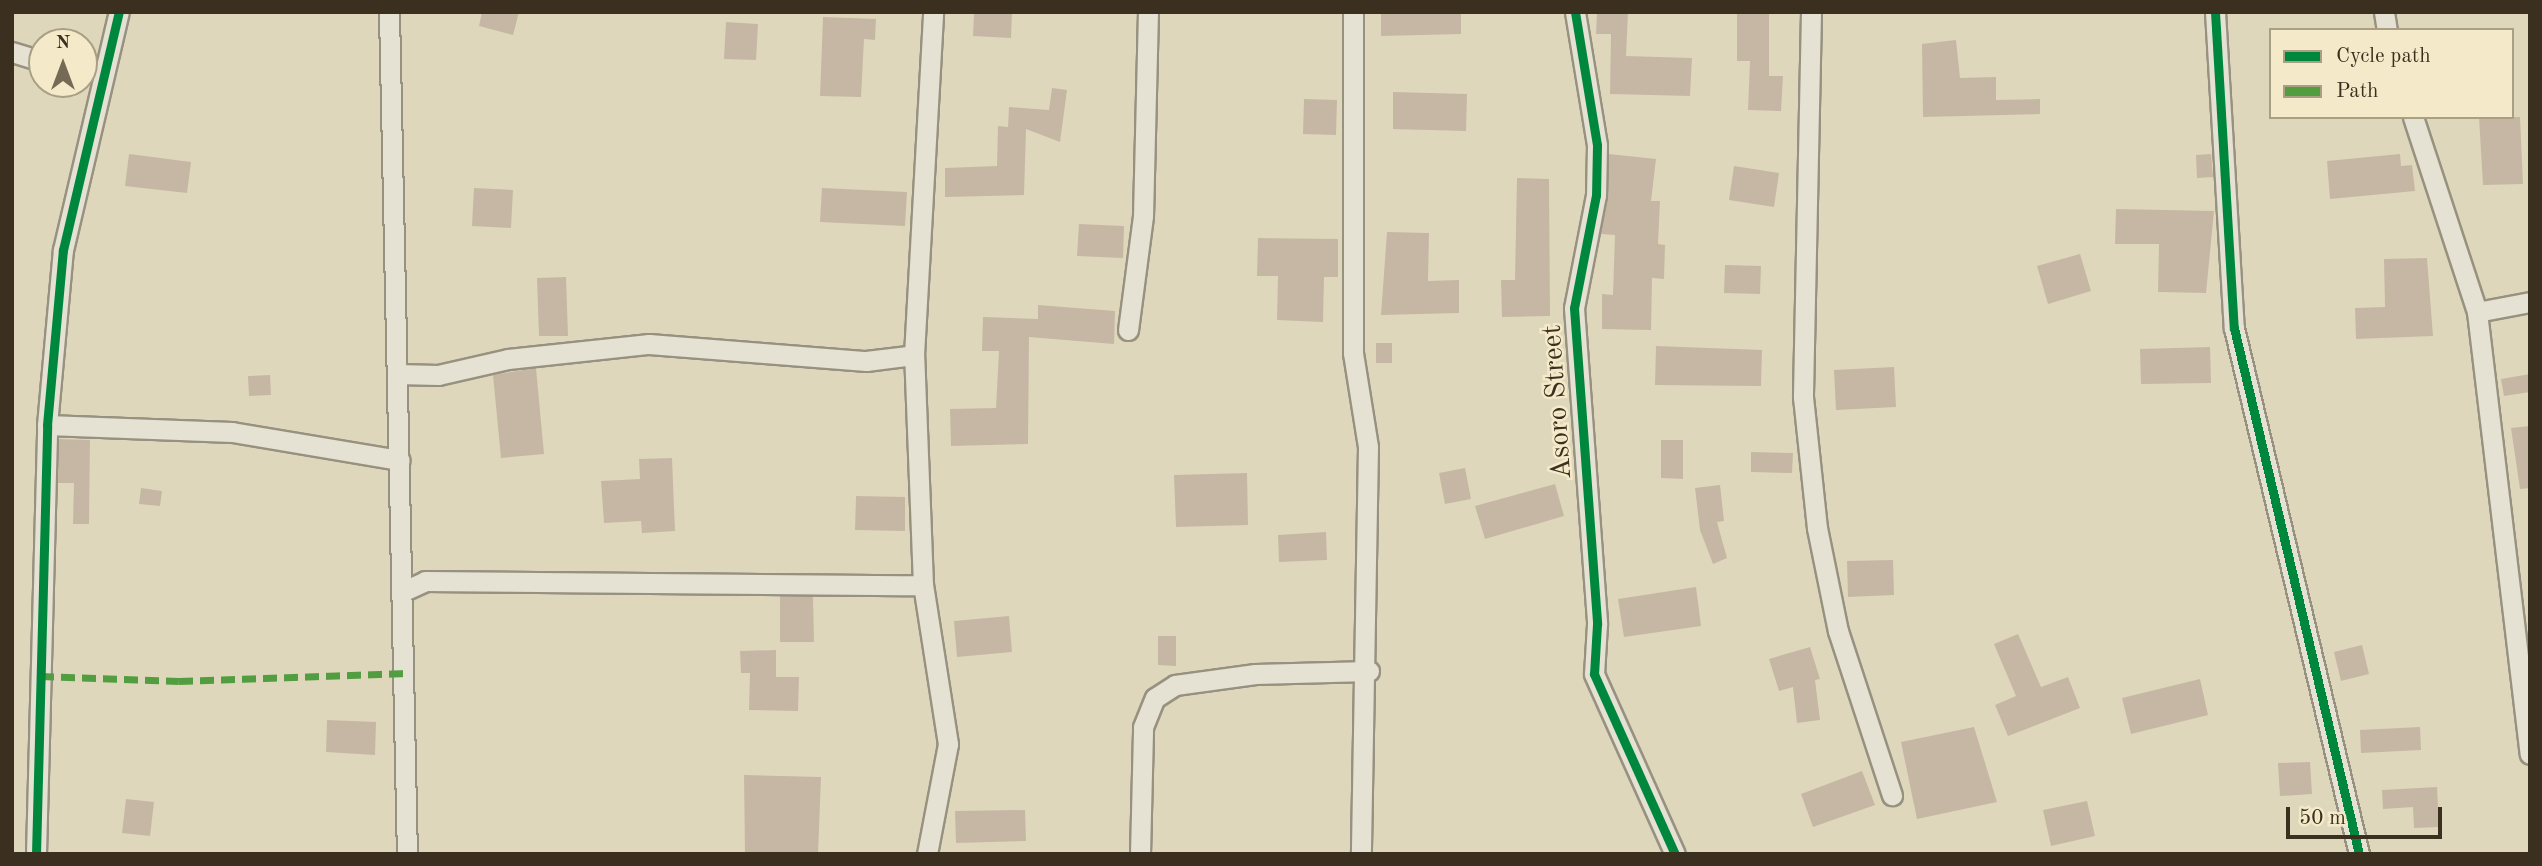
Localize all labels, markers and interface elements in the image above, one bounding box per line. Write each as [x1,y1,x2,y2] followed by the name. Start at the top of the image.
[28,28,98,98] north arrow
[2269,28,2514,119] legend
[56,34,70,53] text: N
[2336,46,2431,67] text: Cycle path
[2336,81,2379,102] text: Path
[1536,324,1580,480] street label: Asoro Street
[2290,792,2446,836] scale bar
[2299,808,2346,829] text: 50 m

